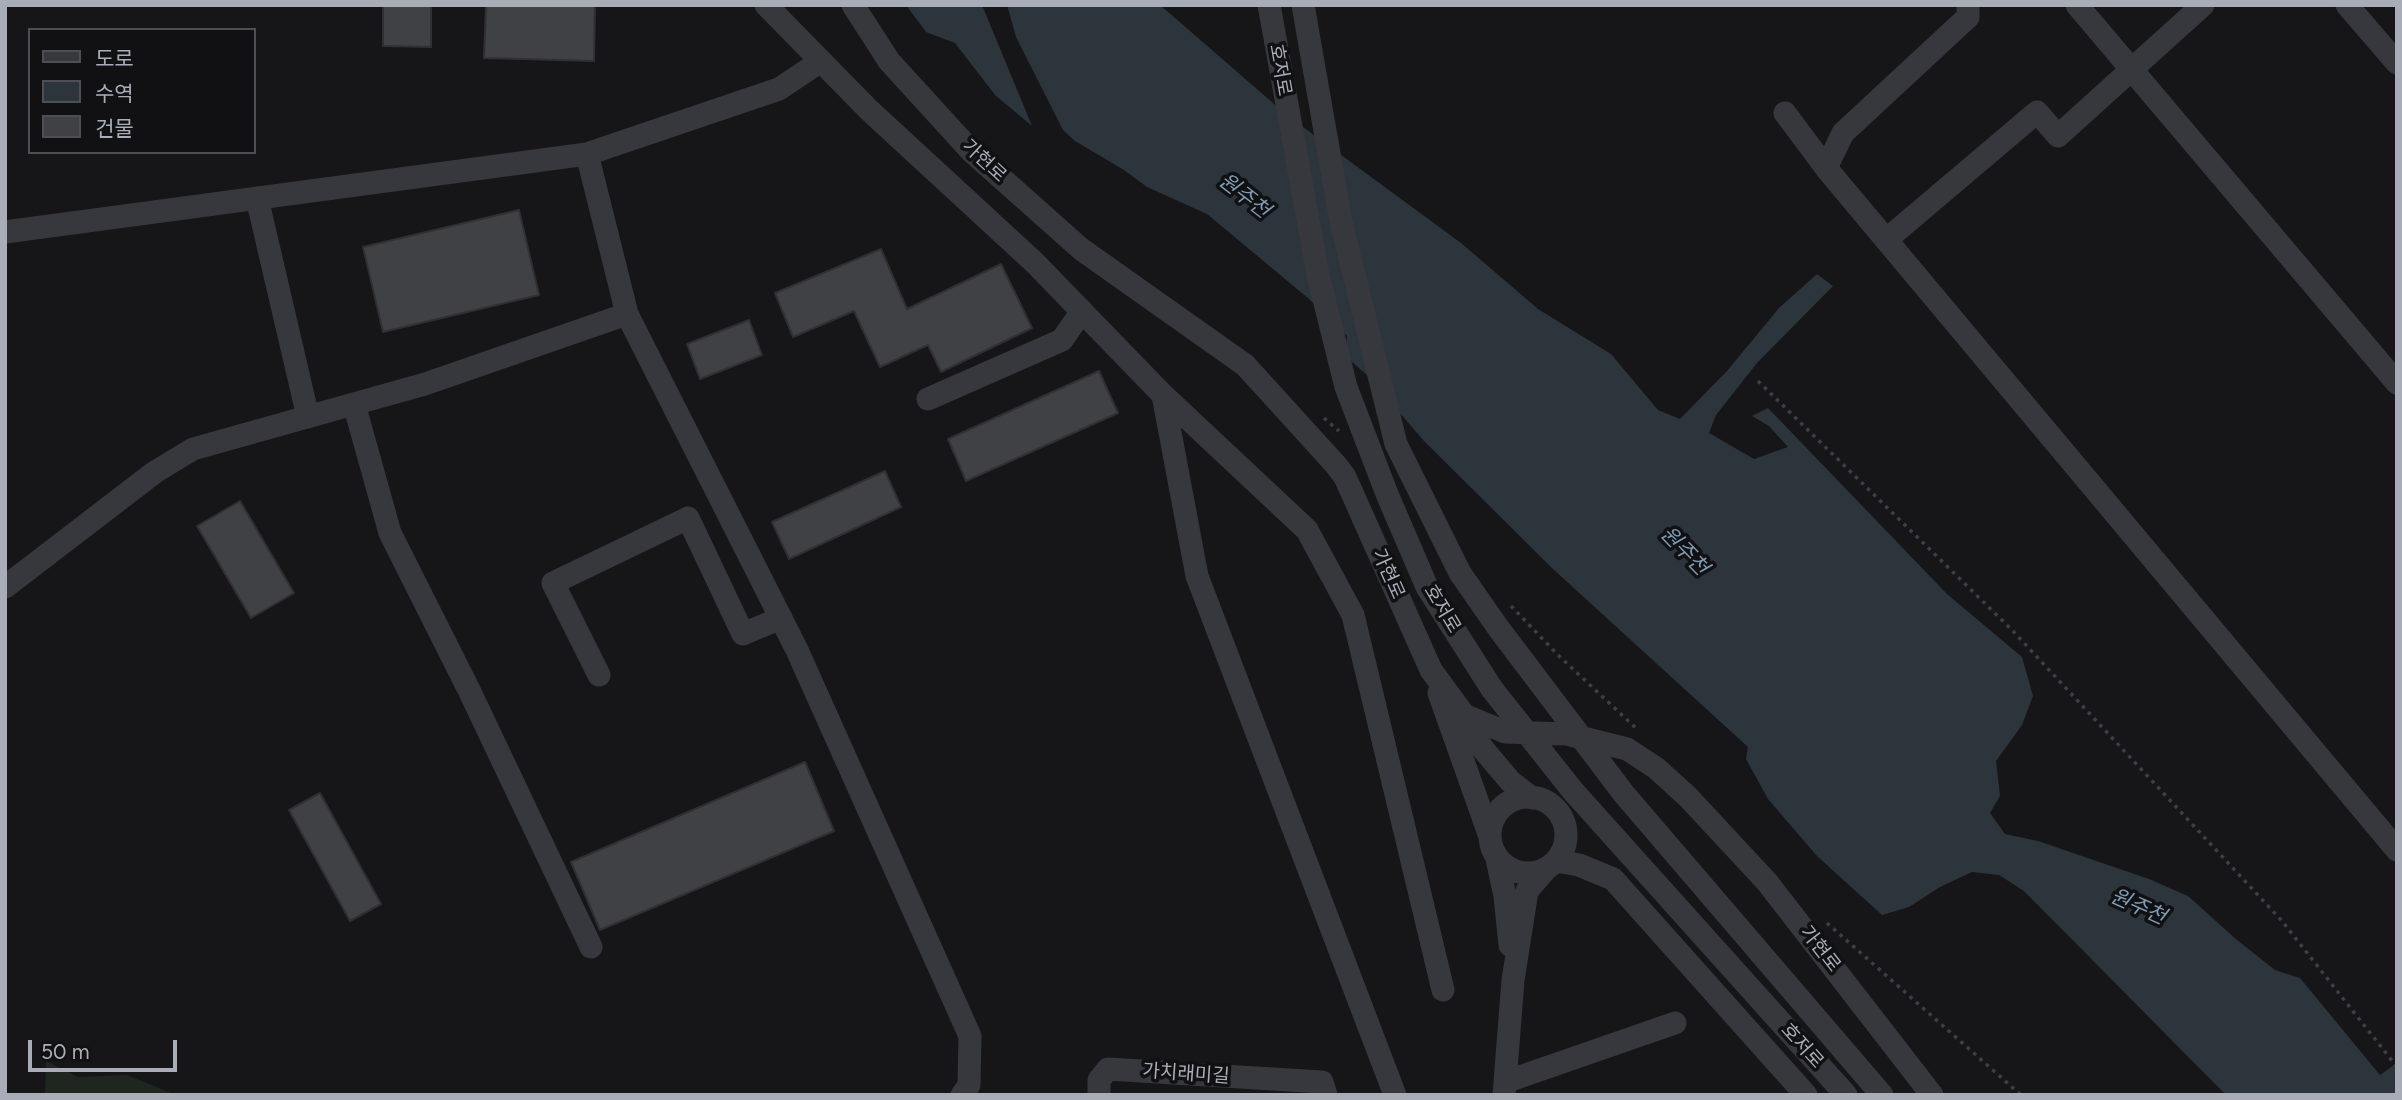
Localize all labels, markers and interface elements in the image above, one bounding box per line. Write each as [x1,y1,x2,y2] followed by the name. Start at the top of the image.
[28,28,256,154] legend
[1264,42,1296,98] street label: 호저로
[95,46,134,71] text: 도로
[95,81,134,106] text: 수역
[95,116,134,141] text: 건물
[957,135,1011,187] street label: 가현로
[1213,168,1275,224] water label: 원주천
[1655,521,1713,581] water label: 원주천
[1367,545,1409,603] street label: 가현로
[1419,581,1465,637] street label: 호저로
[2106,884,2170,930] water label: 원주천
[1795,921,1845,977] street label: 가현로
[1776,1019,1828,1073] street label: 호저로
[32,1026,180,1070] scale bar
[41,1039,90,1064] text: 50 m
[1142,1060,1230,1088] street label: 가치래미길

